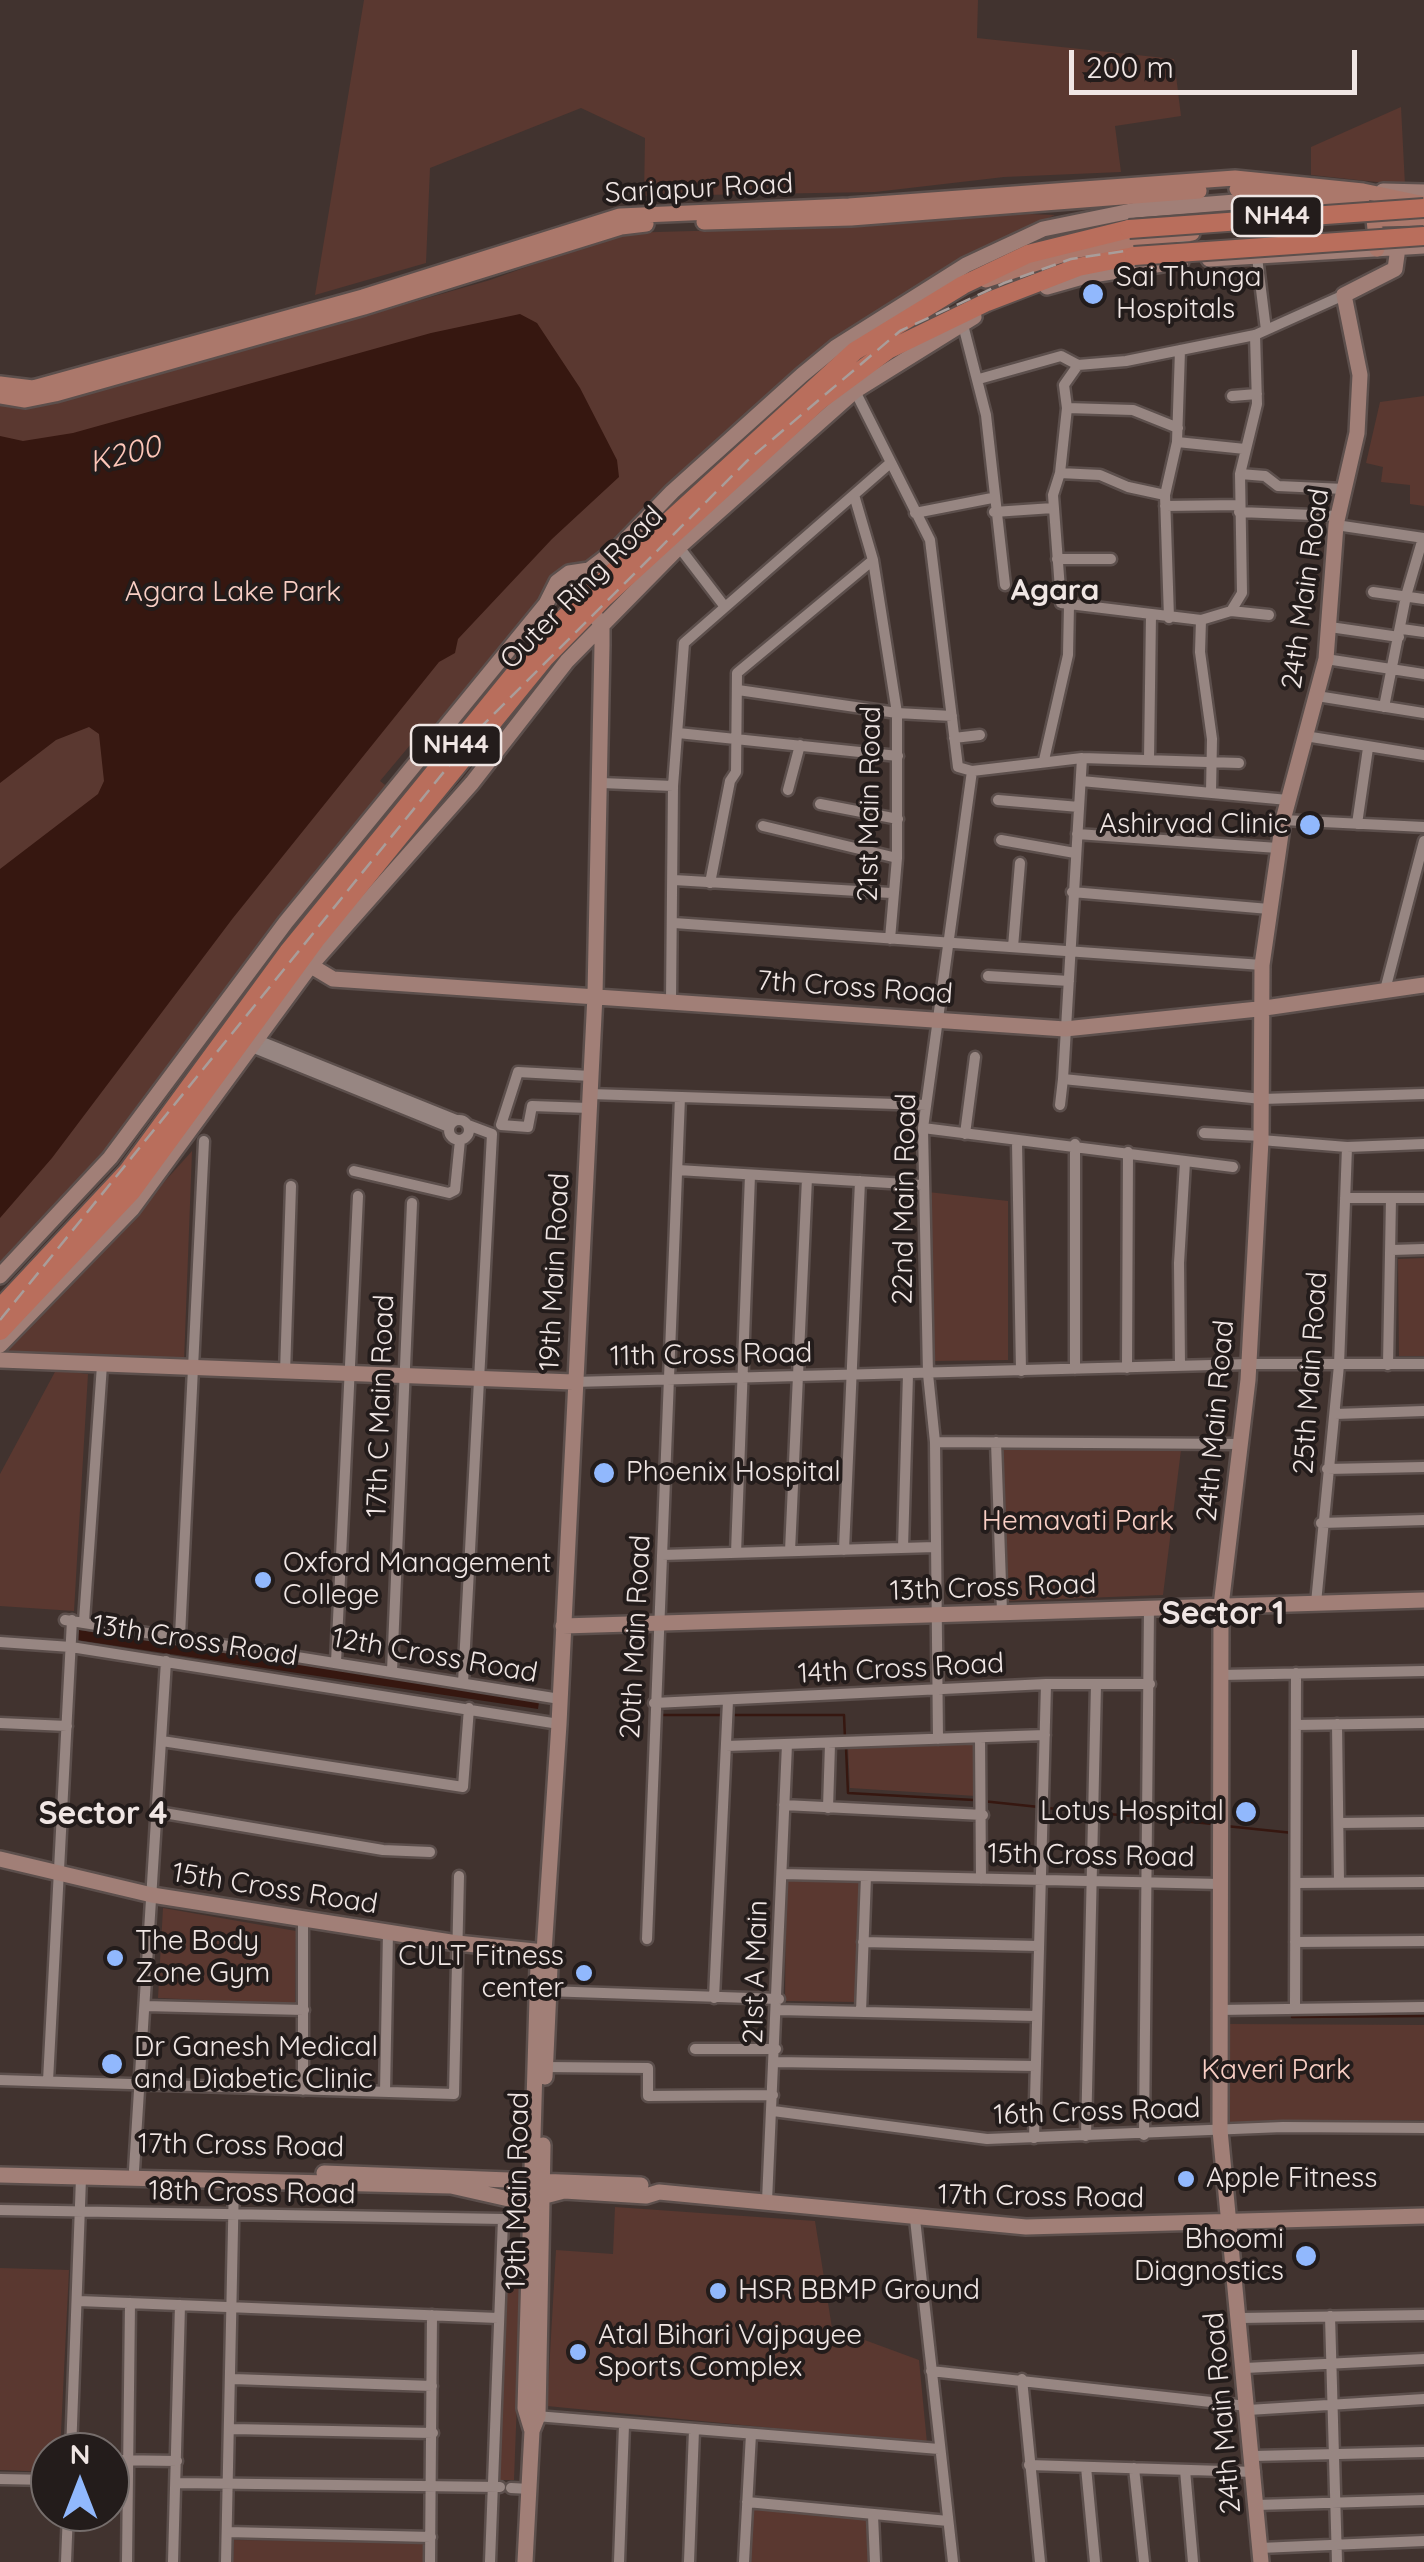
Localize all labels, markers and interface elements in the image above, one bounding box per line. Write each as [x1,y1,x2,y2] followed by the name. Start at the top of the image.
[1074,30,1362,92] scale bar
[1086,48,1174,86] text: 200 m
[604,167,794,211] street label: Sarjapur Road
[1232,196,1322,236] road number: NH44
[1116,261,1262,327] place label: Sai Thunga Hospitals
[1080,281,1106,307] marker: Sai Thunga Hospitals
[85,429,165,481] water label: K200
[1275,486,1337,692] street label: 24th Main Road
[494,500,670,676] street label: Outer Ring Road
[1011,573,1099,609] district label: Agara
[125,576,341,610] park label: Agara Lake Park
[851,706,889,902] street label: 21st Main Road
[411,725,501,765] road number: NH44
[1099,808,1288,842] place label: Ashirvad Clinic
[1297,812,1323,838] marker: Ashirvad Clinic
[756,964,954,1012] street label: 7th Cross Road
[886,1093,924,1305] street label: 22nd Main Road
[533,1172,577,1372] street label: 19th Main Road
[1287,1270,1335,1476] street label: 25th Main Road
[360,1294,402,1518] street label: 17th C Main Road
[1190,1319,1242,1523] street label: 24th Main Road
[609,1336,813,1374] street label: 11th Cross Road
[626,1456,841,1490] place label: Phoenix Hospital
[591,1460,617,1486] marker: Phoenix Hospital
[982,1505,1174,1539] park label: Hemavati Park
[614,1534,658,1740] street label: 20th Main Road
[283,1547,551,1613] place label: Oxford Management College
[889,1568,1097,1608] street label: 13th Cross Road
[252,1569,274,1591] marker: Oxford Management College
[1162,1595,1284,1633] district label: Sector 1
[90,1608,300,1674] street label: 13th Cross Road
[330,1621,540,1691] street label: 12th Cross Road
[797,1647,1005,1691] street label: 14th Cross Road
[38,1795,168,1833] district label: Sector 4
[1040,1795,1224,1829] place label: Lotus Hospital
[1233,1799,1259,1825] marker: Lotus Hospital
[987,1837,1195,1875] street label: 15th Cross Road
[170,1856,380,1922] street label: 15th Cross Road
[737,1899,775,2045] street label: 21st A Main
[135,1925,270,1991] place label: The Body Zone Gym
[398,1940,564,2006] place label: CULT Fitness center
[104,1947,126,1969] marker: The Body Zone Gym
[573,1962,595,1984] marker: CULT Fitness center
[134,2031,378,2097] place label: Dr Ganesh Medical and Diabetic Clinic
[99,2051,125,2077] marker: Dr Ganesh Medical and Diabetic Clinic
[1201,2054,1351,2088] park label: Kaveri Park
[499,2092,537,2290] street label: 19th Main Road
[993,2092,1201,2132] street label: 16th Cross Road
[137,2127,345,2165] street label: 17th Cross Road
[1206,2162,1377,2196] place label: Apple Fitness
[1175,2168,1197,2190] marker: Apple Fitness
[148,2174,356,2212] street label: 18th Cross Road
[937,2178,1145,2216] street label: 17th Cross Road
[1134,2223,1284,2289] place label: Bhoomi Diagnostics
[1293,2243,1319,2269] marker: Bhoomi Diagnostics
[738,2274,980,2308] place label: HSR BBMP Ground
[707,2280,729,2302] marker: HSR BBMP Ground
[1197,2311,1249,2515] street label: 24th Main Road
[598,2319,862,2385] place label: Atal Bihari Vajpayee Sports Complex
[567,2341,589,2363] marker: Atal Bihari Vajpayee Sports Complex
[30,2432,130,2532] north arrow
[70,2436,90,2471] text: N

